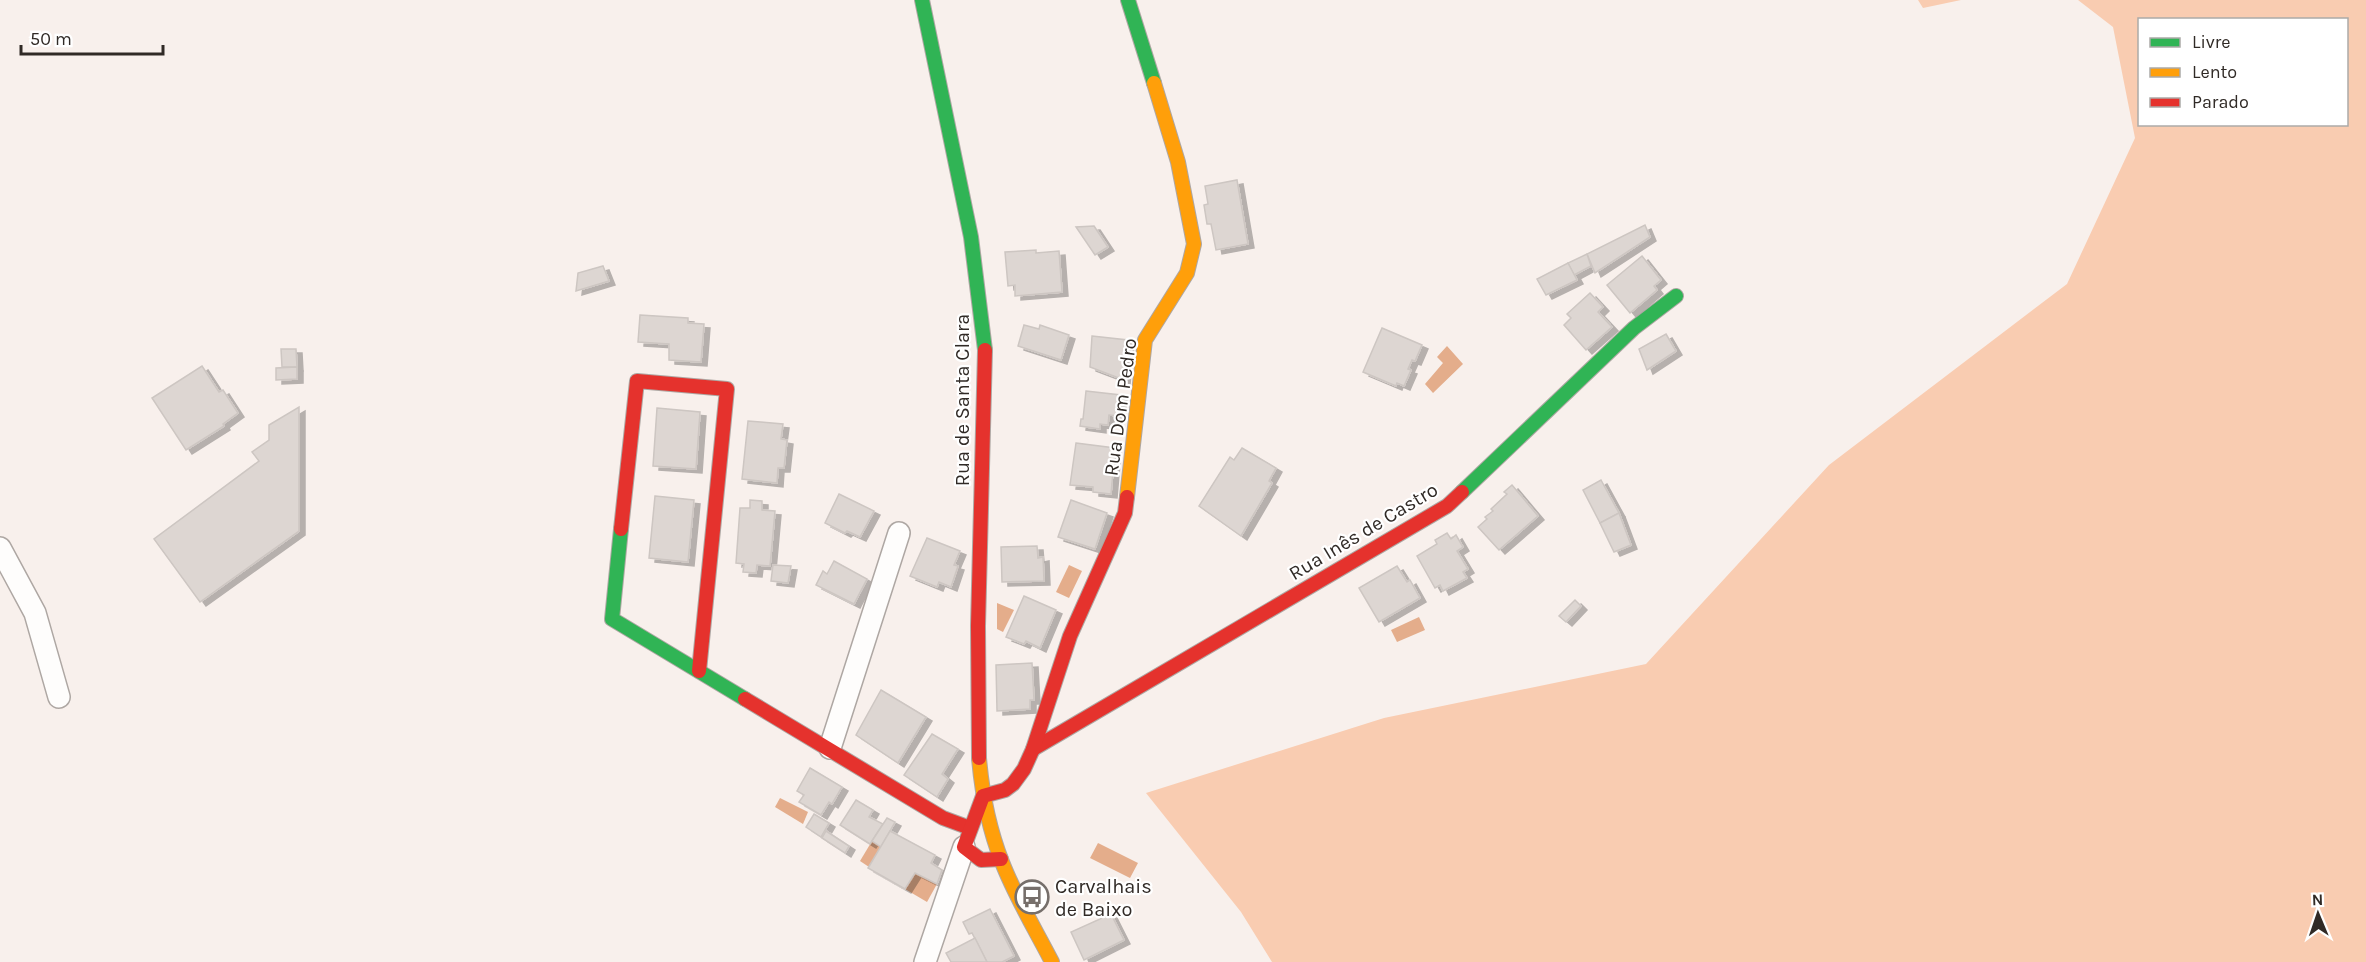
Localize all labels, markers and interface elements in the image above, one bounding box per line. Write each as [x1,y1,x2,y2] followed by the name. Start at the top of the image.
[21,18,164,56] scale bar
[2138,18,2348,126] legend
[30,28,72,50] text: 50 m
[2192,31,2231,53] text: Livre
[2192,61,2237,83] text: Lento
[2192,91,2249,113] text: Parado
[951,314,974,486] street label: Rua de Santa Clara
[1099,337,1142,478] street label: Rua Dom Pedro
[1285,478,1442,585] street label: Rua Inês de Castro
[1055,875,1152,921] place label: Carvalhais de Baixo
[1014,879,1050,915] bus stop icon: Carvalhais de Baixo
[2288,884,2348,944] north arrow
[2311,890,2324,909] text: N

